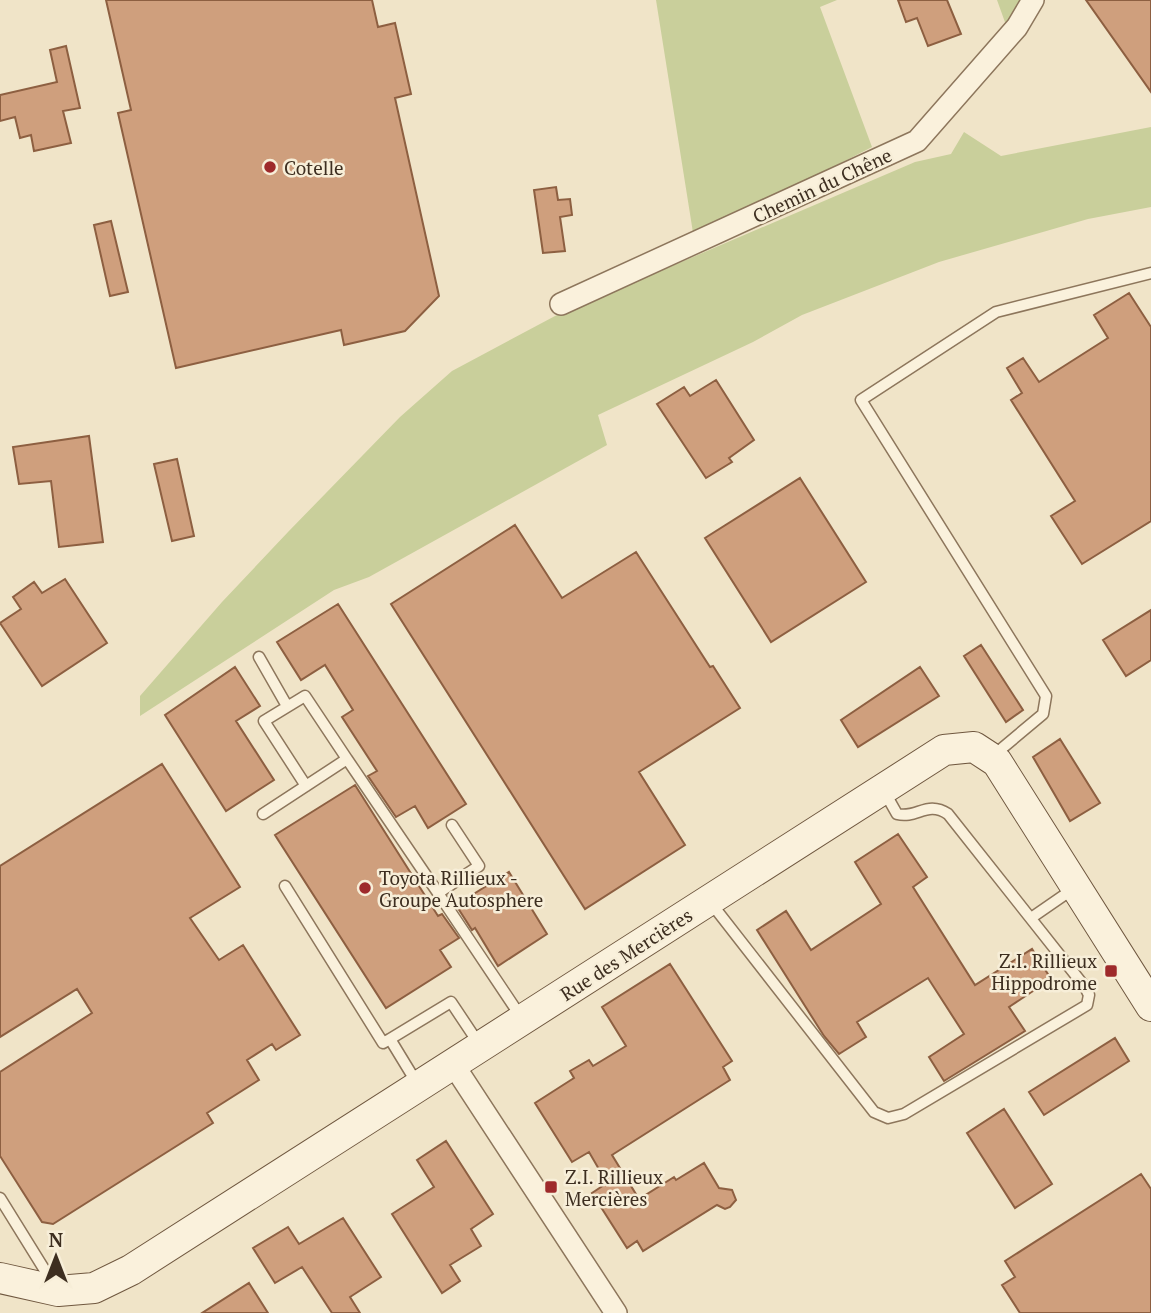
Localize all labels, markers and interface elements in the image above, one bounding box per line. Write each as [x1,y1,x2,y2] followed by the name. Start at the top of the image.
[748,142,896,228] street label: Chemin du Chêne
[284,155,344,180] place label: Cotelle
[262,159,278,175] marker: Cotelle
[379,865,543,912] place label: Toyota Rillieux - Groupe Autosphere
[357,880,373,896] marker: Toyota Rillieux - Groupe Autosphere
[555,902,697,1006] street label: Rue des Mercières
[991,948,1097,995] place label: Z.I. Rillieux Hippodrome
[1103,963,1119,979] marker: Z.I. Rillieux Hippodrome
[565,1164,663,1211] place label: Z.I. Rillieux Mercières
[543,1179,559,1195] marker: Z.I. Rillieux Mercières
[21,1222,91,1292] north arrow
[49,1227,64,1252] text: N

